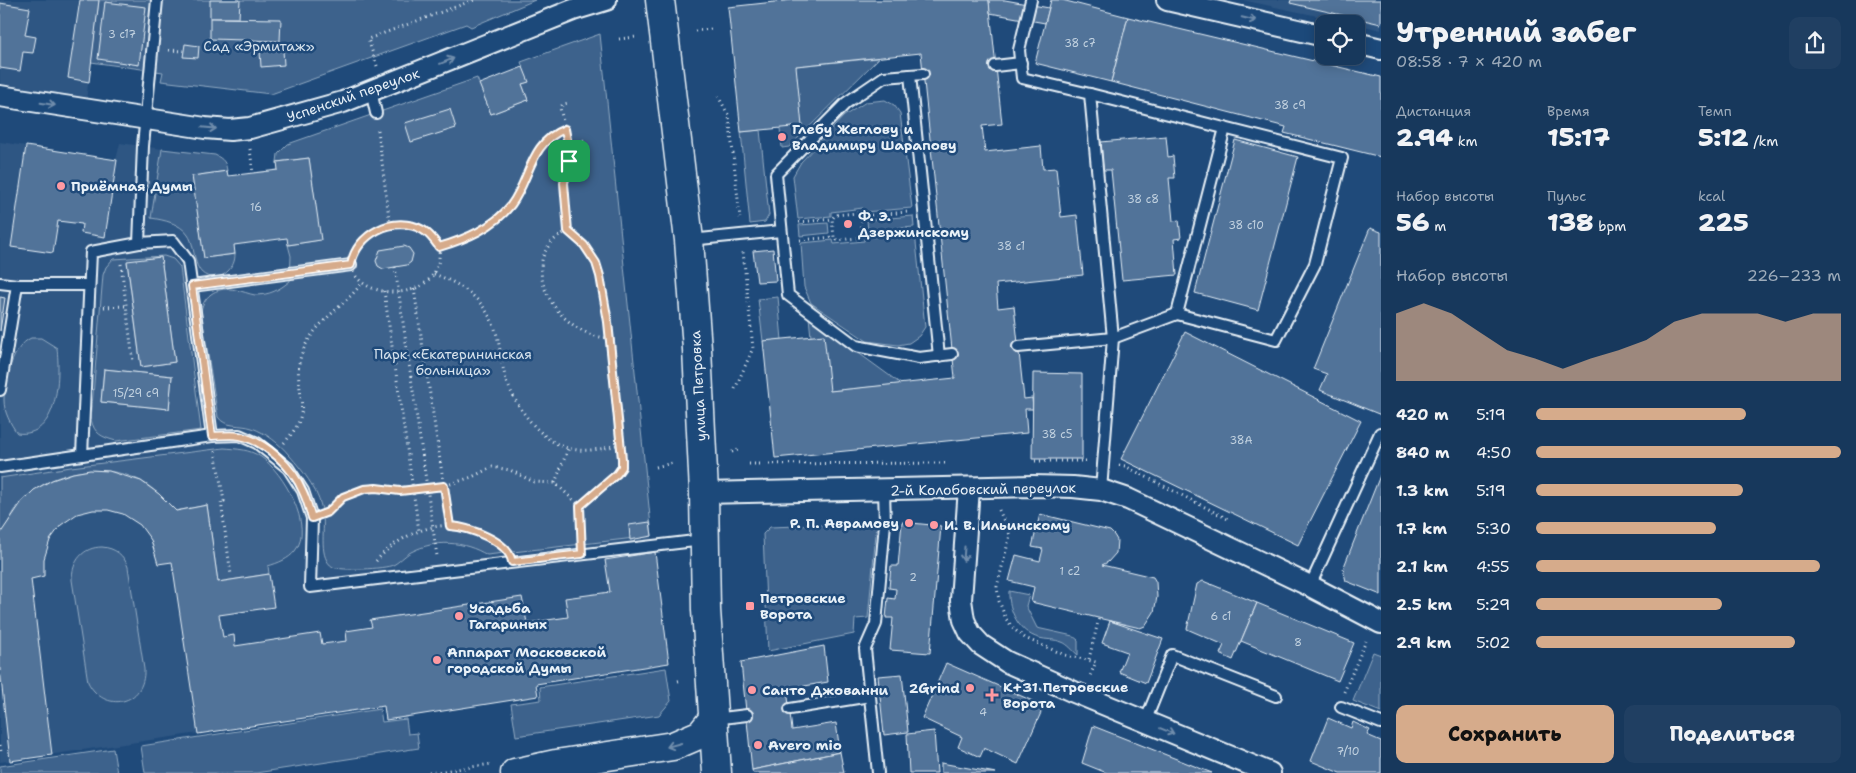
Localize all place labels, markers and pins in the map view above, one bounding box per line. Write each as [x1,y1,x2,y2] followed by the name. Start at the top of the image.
[792,120,957,154] place label: Глебу Жеглову и Владимиру Шарапову
[776,131,788,143] marker: Глебу Жеглову и Владимиру Шарапову
[548,140,590,182] pin
[71,177,193,195] place label: Приёмная Думы
[55,180,67,192] marker: Приёмная Думы
[858,207,969,241] place label: Ф. Э. Дзержинскому
[842,218,854,230] marker: Ф. Э. Дзержинскому
[790,514,899,532] place label: Р. П. Аврамову
[944,516,1070,534] place label: И. В. Ильинскому
[903,517,915,529] marker: Р. П. Аврамову
[928,519,940,531] marker: И. В. Ильинскому
[760,589,846,623] place label: Петровские Ворота
[469,599,547,633] place label: Усадьба Гагариных
[744,600,756,612] marker: Петровские Ворота
[453,610,465,622] marker: Усадьба Гагариных
[447,643,607,677] place label: Аппарат Московской городской Думы
[431,654,443,666] marker: Аппарат Московской городской Думы
[1003,678,1128,712] place label: К+31 Петровские Ворота
[909,679,960,697] place label: 2Grind
[762,681,889,699] place label: Санто Джованни
[964,682,976,694] marker: 2Grind
[746,684,758,696] marker: Санто Джованни
[985,688,999,702] marker: К+31 Петровские Ворота
[768,736,842,754] place label: Avero mio
[752,739,764,751] marker: Avero mio

